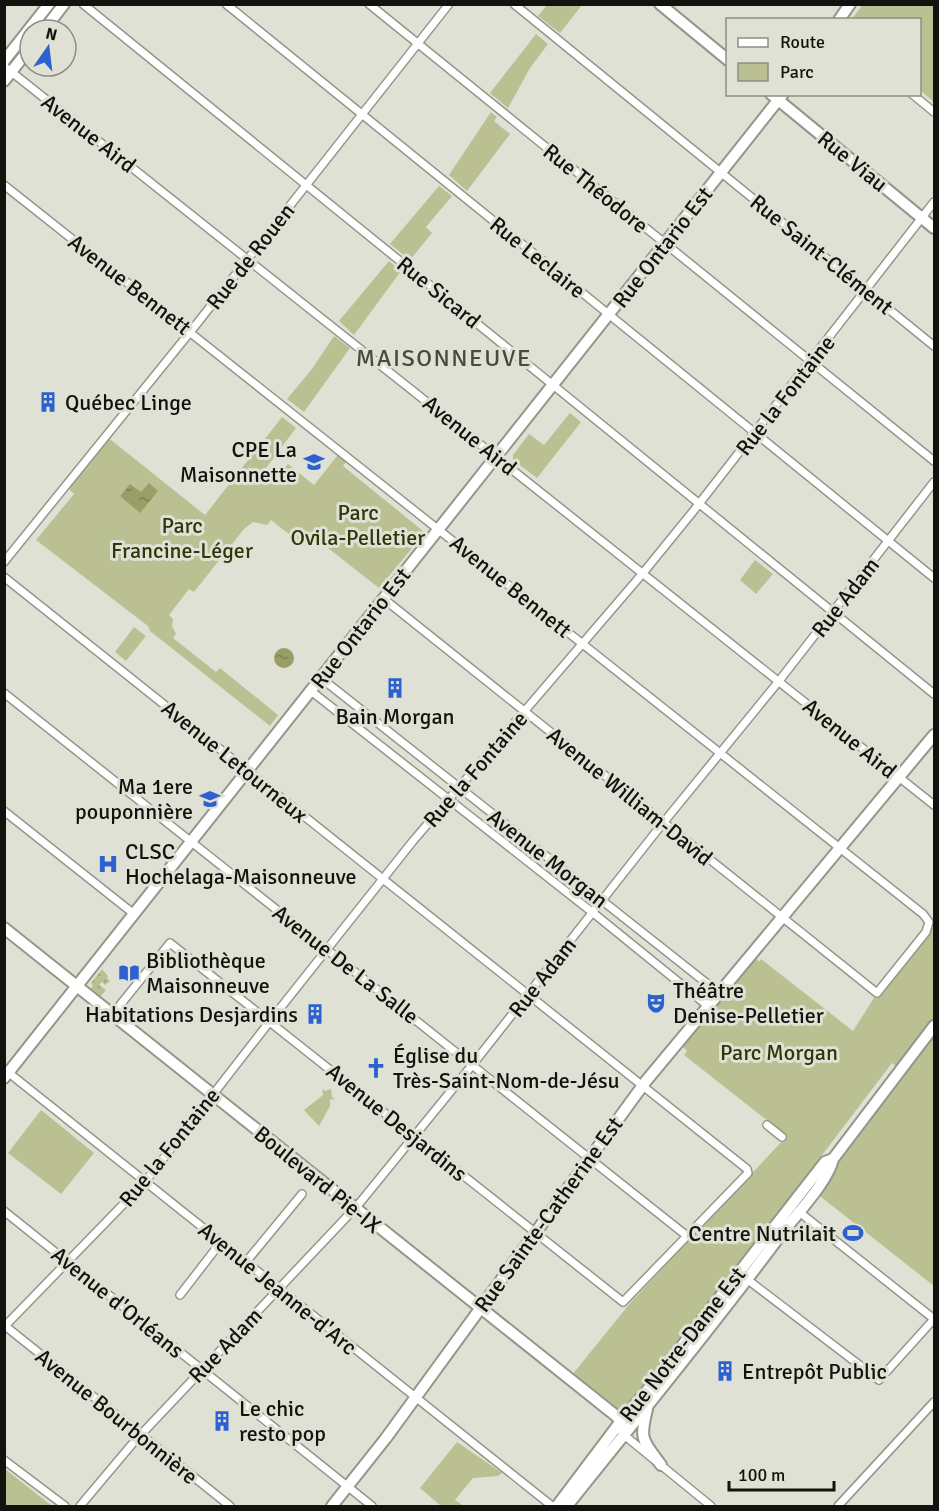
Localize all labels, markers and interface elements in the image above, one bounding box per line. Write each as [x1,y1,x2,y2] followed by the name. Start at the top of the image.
[18,18,78,78] north arrow
[726,18,921,96] legend
[44,23,59,45] text: N
[780,31,825,53] text: Route
[780,61,814,83] text: Parc
[36,88,141,179] street label: Avenue Aird
[812,125,893,198] street label: Rue Viau
[538,138,654,239] street label: Rue Théodore
[607,181,718,313] street label: Rue Ontario Est
[745,188,899,320] street label: Rue Saint-Clément
[201,198,300,315] street label: Rue de Rouen
[484,211,591,304] street label: Rue Leclaire
[63,228,197,341] street label: Avenue Bennett
[391,250,486,334] street label: Rue Sicard
[730,330,841,461] street label: Rue la Fontaine
[356,343,532,373] district label: MAISONNEUVE
[65,389,192,416] place label: Québec Linge
[417,389,522,481] street label: Avenue Aird
[36,390,60,414] building icon: Québec Linge
[180,436,297,488] place label: CPE La Maisonnette
[302,450,326,474] school or university icon: CPE La Maisonnette
[291,499,425,551] park label: Parc Ovila-Pelletier
[111,512,253,564] park label: Parc Francine-Léger
[445,529,577,644] street label: Avenue Bennett
[806,552,885,643] street label: Rue Adam
[305,562,416,694] street label: Rue Ontario Est
[383,676,407,700] building icon: Bain Morgan
[797,692,902,784] street label: Avenue Aird
[156,694,313,828] street label: Avenue Letourneux
[335,703,455,730] place label: Bain Morgan
[418,706,533,833] street label: Rue la Fontaine
[541,721,718,872] street label: Avenue William-David
[75,773,193,825] place label: Ma 1ere pouponnière
[198,787,222,811] school or university icon: Ma 1ere pouponnière
[482,803,613,914] street label: Avenue Morgan
[125,838,356,890] place label: CLSC Hochelaga-Maisonneuve
[96,852,120,876] hospital icon: CLSC Hochelaga-Maisonneuve
[267,899,424,1030] street label: Avenue De La Salle
[503,932,582,1023] street label: Rue Adam
[146,947,270,999] place label: Bibliothèque Maisonneuve
[117,961,141,985] library icon: Bibliothèque Maisonneuve
[673,977,824,1029] place label: Théâtre Denise-Pelletier
[644,991,668,1015] theatre icon: Théâtre Denise-Pelletier
[85,1001,298,1028] place label: Habitations Desjardins
[303,1002,327,1026] building icon: Habitations Desjardins
[720,1039,838,1066] park label: Parc Morgan
[393,1042,620,1094] place label: Église du Très-Saint-Nom-de-Jésu
[364,1056,388,1080] church icon: Église du Très-Saint-Nom-de-Jésu
[321,1057,472,1187] street label: Avenue Desjardins
[113,1082,226,1212] street label: Rue la Fontaine
[468,1111,629,1317] street label: Rue Sainte-Catherine Est
[249,1120,387,1239] street label: Boulevard Pie-IX
[193,1216,362,1361] street label: Avenue Jeanne-d'Arc
[688,1220,836,1247] place label: Centre Nutrilait
[841,1221,865,1245] sports icon: Centre Nutrilait
[46,1241,189,1364] street label: Avenue d'Orléans
[614,1261,751,1427] street label: Rue Notre-Dame Est
[183,1302,268,1389] street label: Rue Adam
[30,1343,203,1490] street label: Avenue Bourbonnière
[742,1358,887,1385] place label: Entrepôt Public
[713,1359,737,1383] building icon: Entrepôt Public
[239,1395,326,1447] place label: Le chic resto pop
[210,1409,234,1433] building icon: Le chic resto pop
[729,1454,834,1492] scale bar
[738,1464,785,1486] text: 100 m

